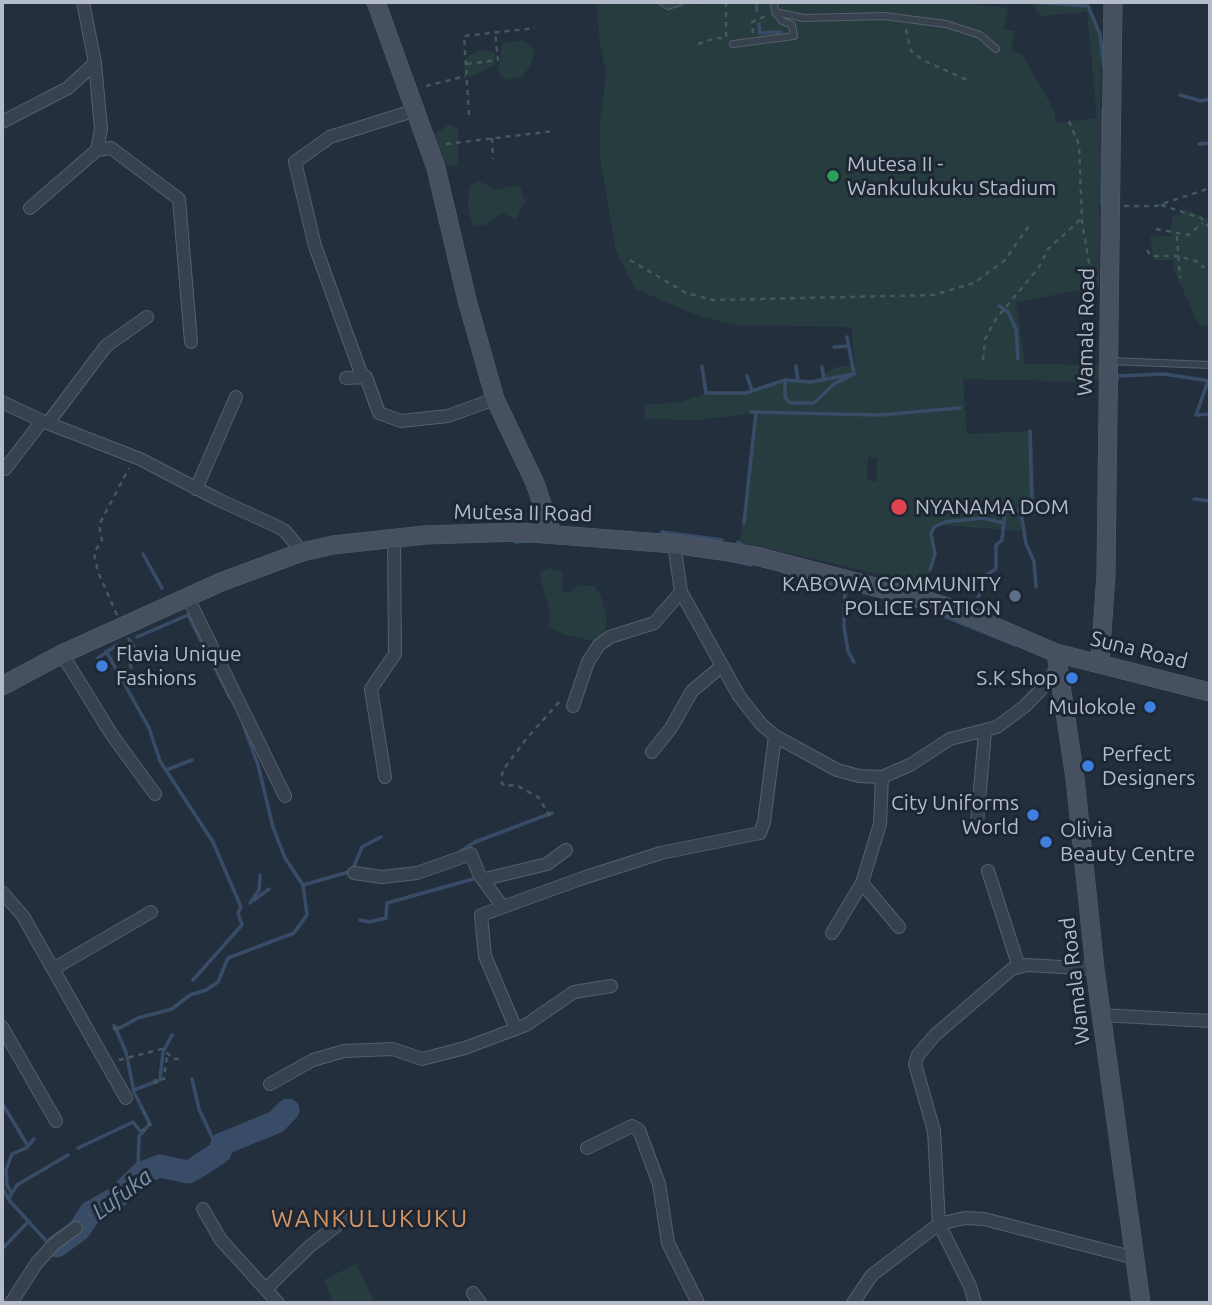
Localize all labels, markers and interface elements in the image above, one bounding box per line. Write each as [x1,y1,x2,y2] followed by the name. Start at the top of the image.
[847,151,1056,201] place label: Mutesa II - Wankulukuku Stadium
[825,168,841,184] marker: Mutesa II - Wankulukuku Stadium
[1072,268,1100,396] street label: Wamala Road
[915,494,1069,520] place label: NYANAMA DOM
[889,497,909,517] marker: NYANAMA DOM
[453,499,593,527] street label: Mutesa II Road
[782,571,1001,621] place label: KABOWA COMMUNITY POLICE STATION
[1007,588,1023,604] marker: KABOWA COMMUNITY POLICE STATION
[1088,626,1190,674] street label: Suna Road
[116,641,242,691] place label: Flavia Unique Fashions
[94,658,110,674] marker: Flavia Unique Fashions
[976,665,1058,691] place label: S.K Shop
[1064,670,1080,686] marker: S.K Shop
[1048,694,1136,720] place label: Mulokole
[1142,699,1158,715] marker: Mulokole
[1102,741,1195,791] place label: Perfect Designers
[1080,758,1096,774] marker: Perfect Designers
[891,790,1019,840] place label: City Uniforms World
[1025,807,1041,823] marker: City Uniforms World
[1060,817,1195,867] place label: Olivia Beauty Centre
[1038,834,1054,850] marker: Olivia Beauty Centre
[1055,916,1095,1046] street label: Wamala Road
[87,1163,157,1225] water label: Lufuka
[272,1205,468,1233] district label: WANKULUKUKU

